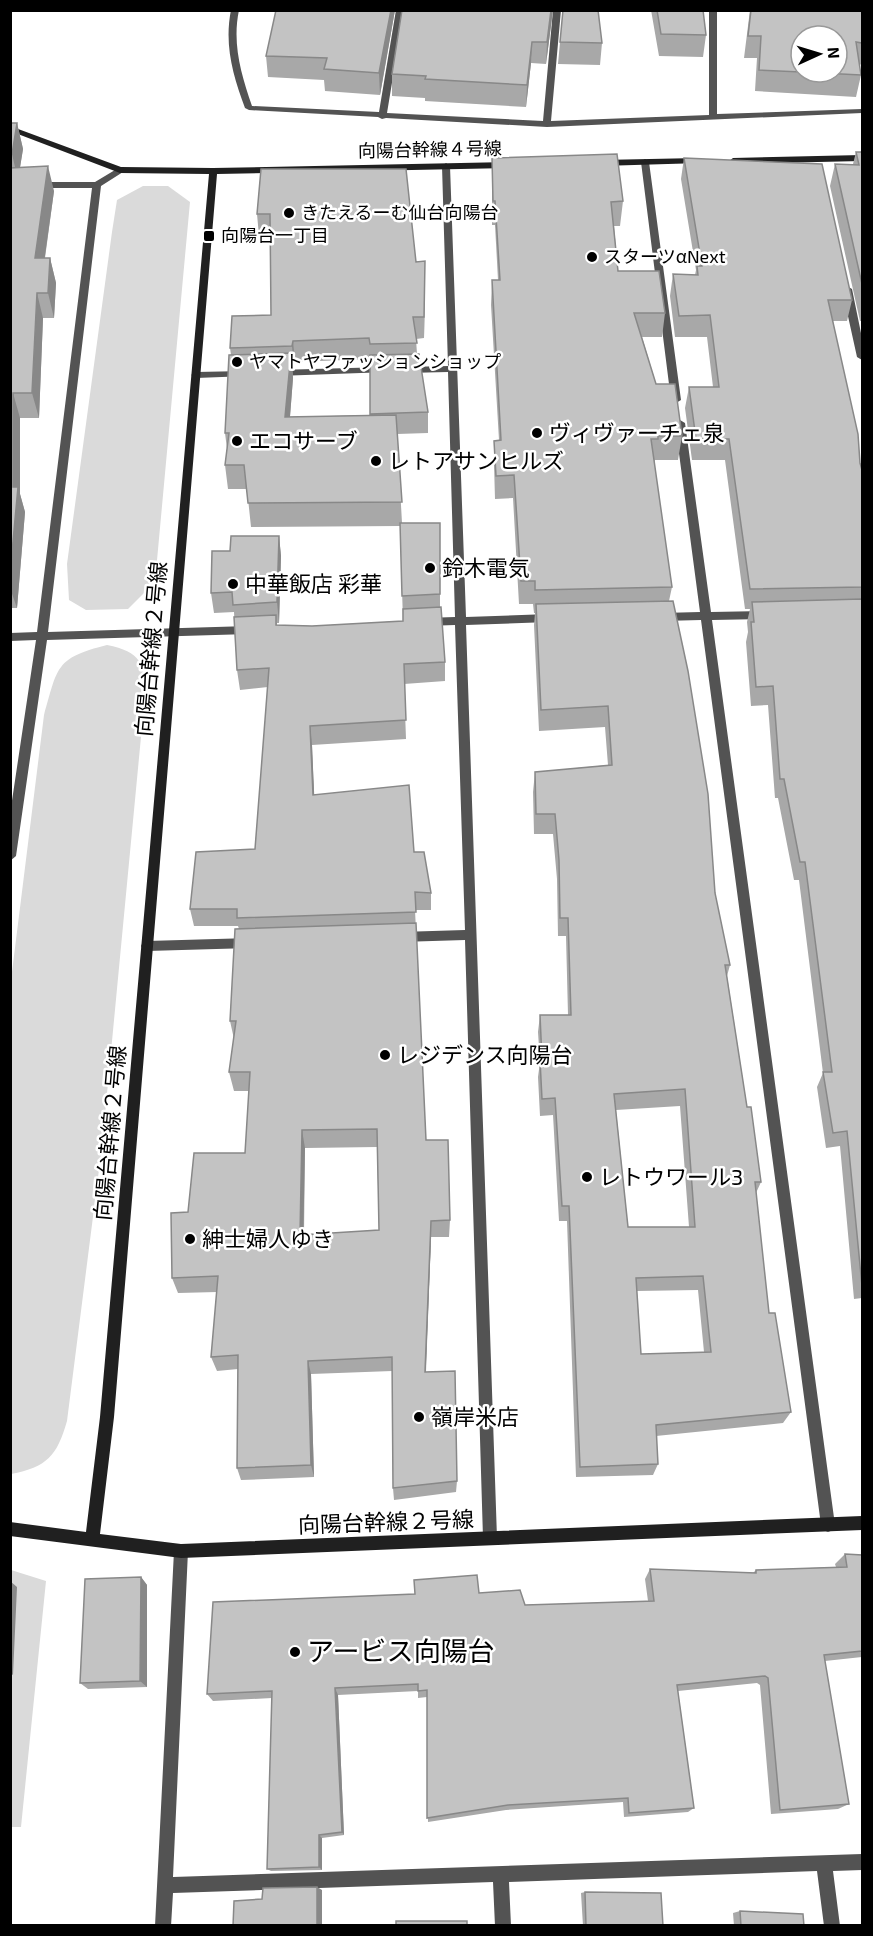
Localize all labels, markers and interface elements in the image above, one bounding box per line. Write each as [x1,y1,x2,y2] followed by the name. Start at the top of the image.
[789,24,849,84] north arrow
[825,46,844,59] text: N
[358,137,502,161] street label: 向陽台幹線４号線
[301,201,498,223] place label: きたえるーむ仙台向陽台
[282,206,296,220] marker: きたえるーむ仙台向陽台
[221,224,329,246] place label: 向陽台一丁目
[202,229,216,243] marker: 向陽台一丁目
[604,245,726,267] place label: スターツαNext
[585,250,599,264] marker: スターツαNext
[249,350,501,372] place label: ヤマトヤファッションショップ
[230,355,244,369] marker: ヤマトヤファッションショップ
[549,419,725,445] place label: ヴィヴァーチェ泉
[530,426,544,440] marker: ヴィヴァーチェ泉
[249,427,358,453] place label: エコサーブ
[230,434,244,448] marker: エコサーブ
[388,447,564,473] place label: レトアサンヒルズ
[369,454,383,468] marker: レトアサンヒルズ
[442,554,530,580] place label: 鈴木電気
[129,560,171,738] street label: 向陽台幹線２号線
[423,561,437,575] marker: 鈴木電気
[245,570,382,596] place label: 中華飯店 彩華
[226,577,240,591] marker: 中華飯店 彩華
[397,1041,573,1067] place label: レジデンス向陽台
[88,1044,130,1222] street label: 向陽台幹線２号線
[378,1048,392,1062] marker: レジデンス向陽台
[599,1163,743,1189] place label: レトウワール3
[580,1170,594,1184] marker: レトウワール3
[202,1225,334,1251] place label: 紳士婦人ゆき
[183,1232,197,1246] marker: 紳士婦人ゆき
[431,1403,519,1429] place label: 嶺岸米店
[412,1410,426,1424] marker: 嶺岸米店
[298,1505,474,1537] street label: 向陽台幹線２号線
[307,1634,494,1666] place label: アービス向陽台
[288,1645,302,1659] marker: アービス向陽台

